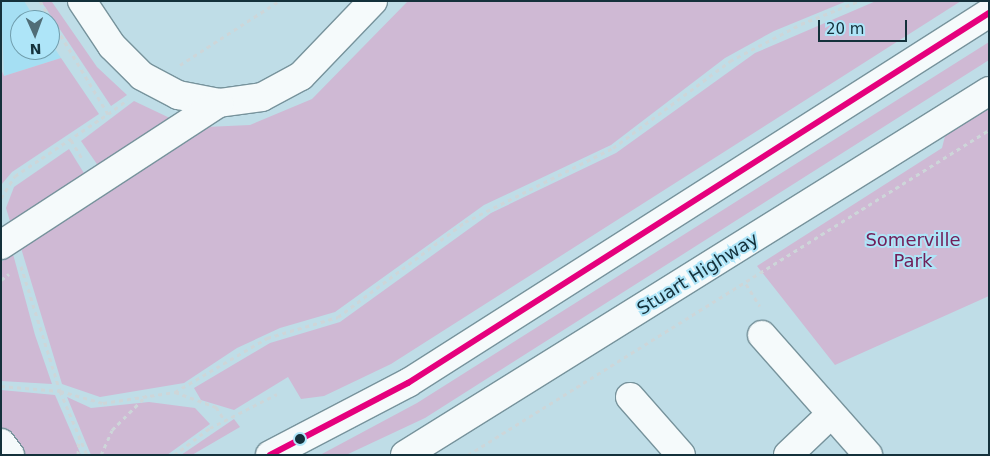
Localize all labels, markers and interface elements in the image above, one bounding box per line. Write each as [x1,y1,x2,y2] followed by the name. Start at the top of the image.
[10,10,60,60] north arrow
[820,10,909,42] scale bar
[826,20,864,38] text: 20 m
[29,41,42,57] text: N
[633,228,763,320] street label: Stuart Highway
[865,230,961,272] park label: Somerville Park
[295,434,305,444] unlabelled marker

